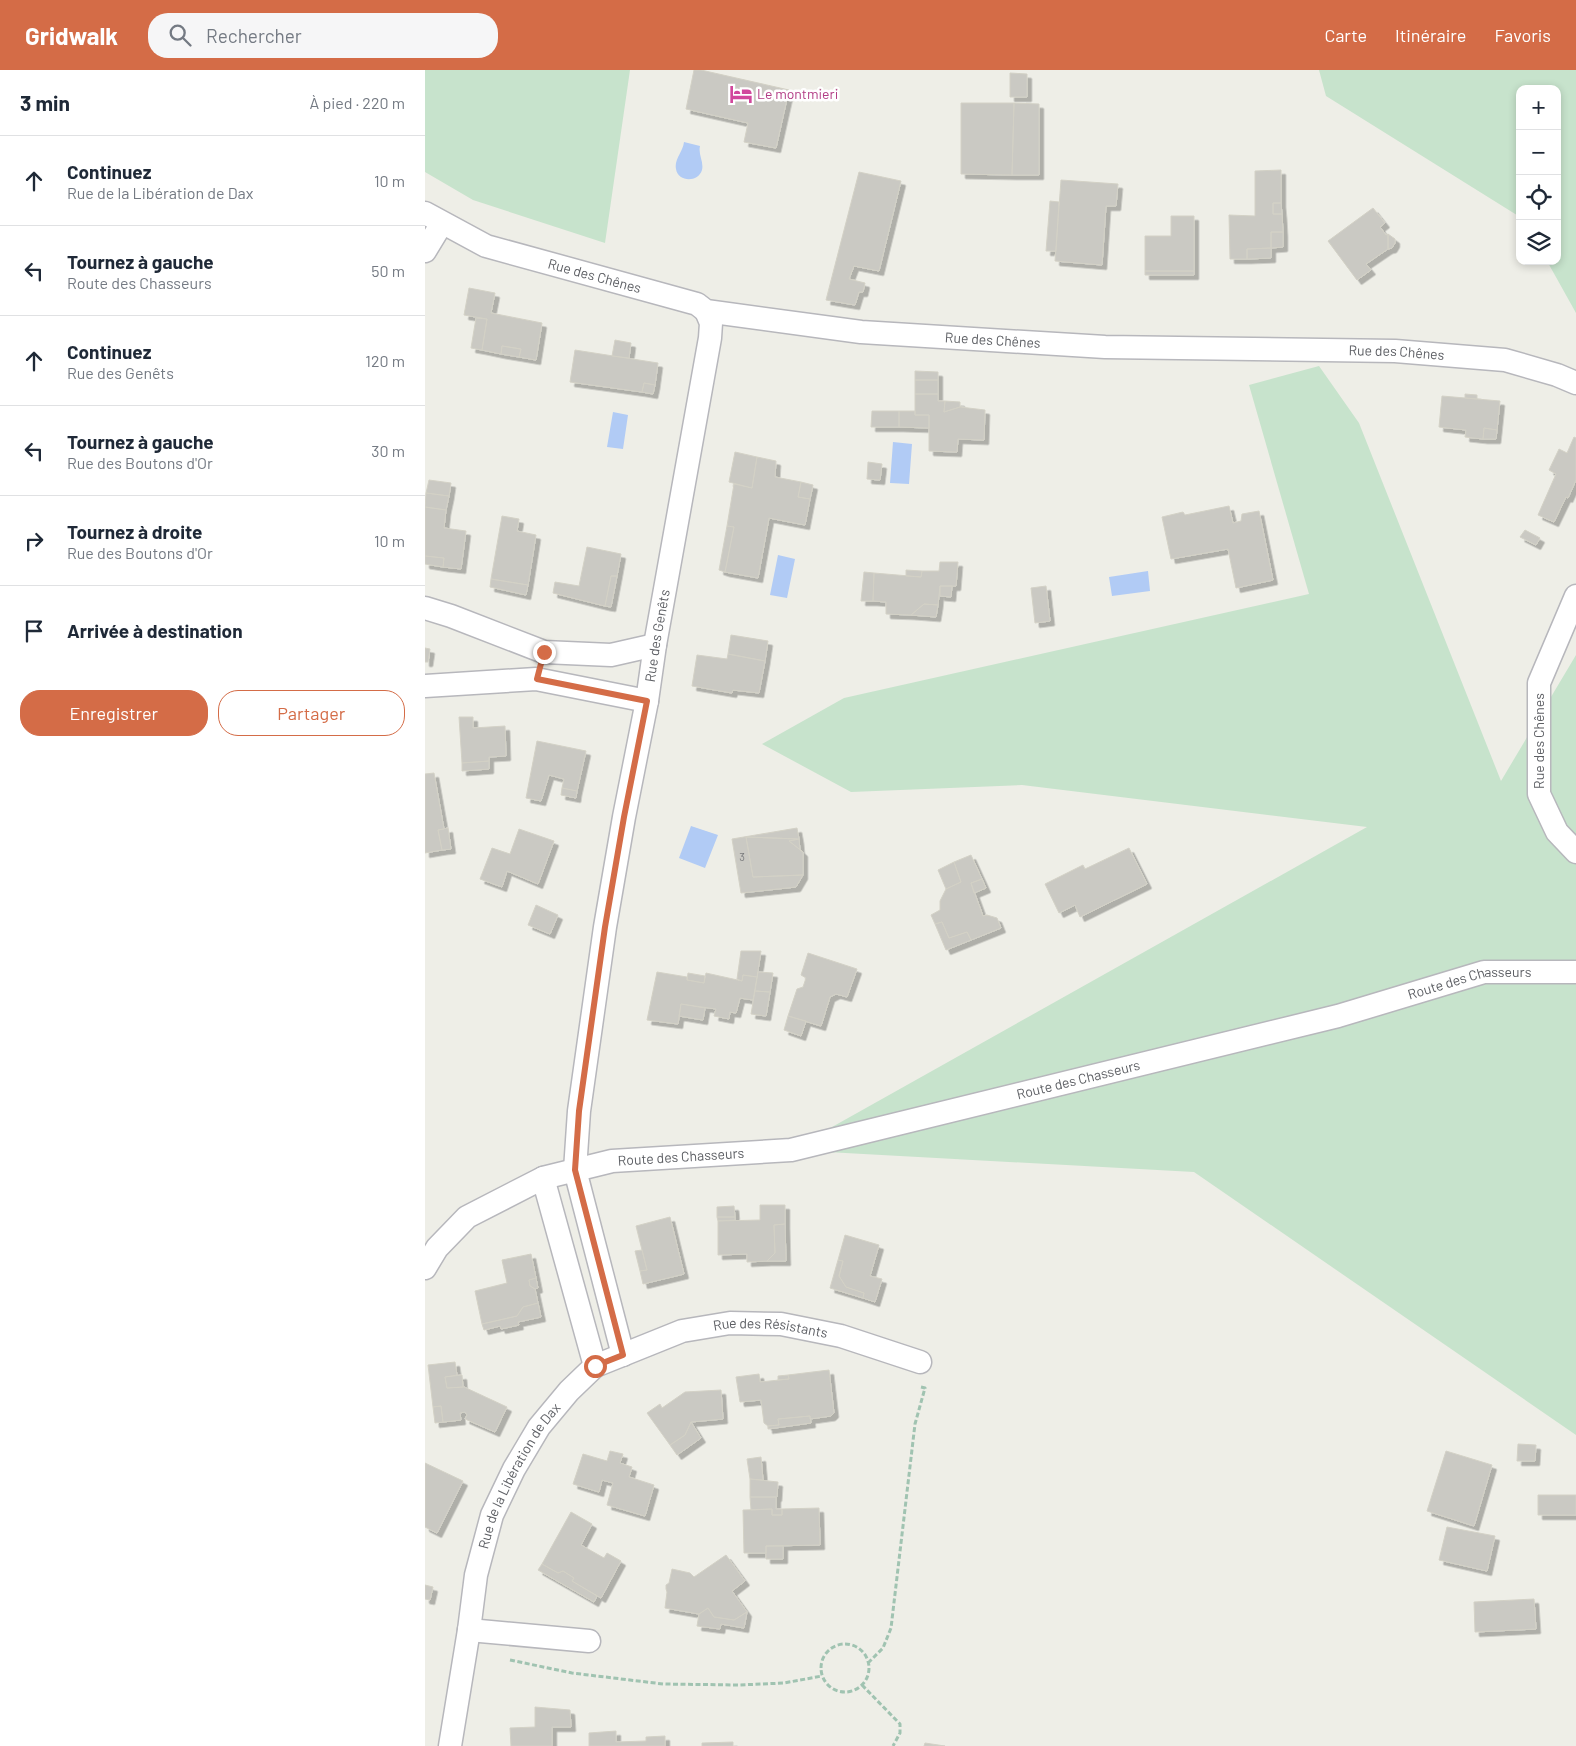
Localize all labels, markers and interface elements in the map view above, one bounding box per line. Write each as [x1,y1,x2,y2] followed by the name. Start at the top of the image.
[148,13,498,58] search box
[25,21,118,50] text: Gridwalk
[166,21,194,49] icon: search
[206,24,302,47] text: Rechercher
[1324,24,1367,46] text: Carte
[1395,24,1466,46] text: Itinéraire
[1494,24,1551,46] text: Favoris
[728,81,754,107] hotel icon: Le montmieri
[757,85,838,102] place label: Le montmieri
[1516,85,1561,265] map controls
[1516,85,1561,130] button: +
[20,90,70,115] text: 3 min
[310,93,405,112] text: À pied · 220 m
[1516,130,1561,175] button: −
[67,160,151,183] text: Continuez
[20,167,48,195] icon: ahead
[374,171,405,190] text: 10 m
[1516,175,1561,220] button: locate
[67,183,253,202] text: Rue de la Libération de Dax
[1516,220,1561,265] button: layers
[67,250,214,273] text: Tournez à gauche
[546,254,643,296] street label: Rue des Chênes
[20,257,48,285] icon: left
[371,261,405,280] text: 50 m
[67,273,212,292] text: Route des Chasseurs
[944,328,1041,351] street label: Rue des Chênes
[67,340,151,363] text: Continuez
[1348,341,1445,363] street label: Rue des Chênes
[20,347,48,375] icon: ahead
[365,351,405,370] text: 120 m
[67,363,174,382] text: Rue des Genêts
[67,430,214,453] text: Tournez à gauche
[20,437,48,465] icon: left
[371,441,405,460] text: 30 m
[67,453,213,472] text: Rue des Boutons d'Or
[67,520,203,543] text: Tournez à droite
[20,527,48,555] icon: right
[374,531,405,550] text: 10 m
[67,543,213,562] text: Rue des Boutons d'Or
[641,588,673,683] street label: Rue des Genêts
[20,617,48,645] icon: arrive
[67,619,243,642] text: Arrivée à destination
[533,641,556,664] route end
[20,690,208,736] button: Enregistrer
[218,690,405,736] button: Partager
[1530,693,1547,789] street label: Rue des Chênes
[739,850,745,863] house number: 3
[1406,963,1532,1003] street label: Route des Chasseurs
[1015,1056,1142,1102] street label: Route des Chasseurs
[617,1144,745,1169] street label: Route des Chasseurs
[712,1314,830,1341] street label: Rue des Résistants
[584,1355,607,1378] route start
[474,1399,564,1551] street label: Rue de la Libération de Dax

